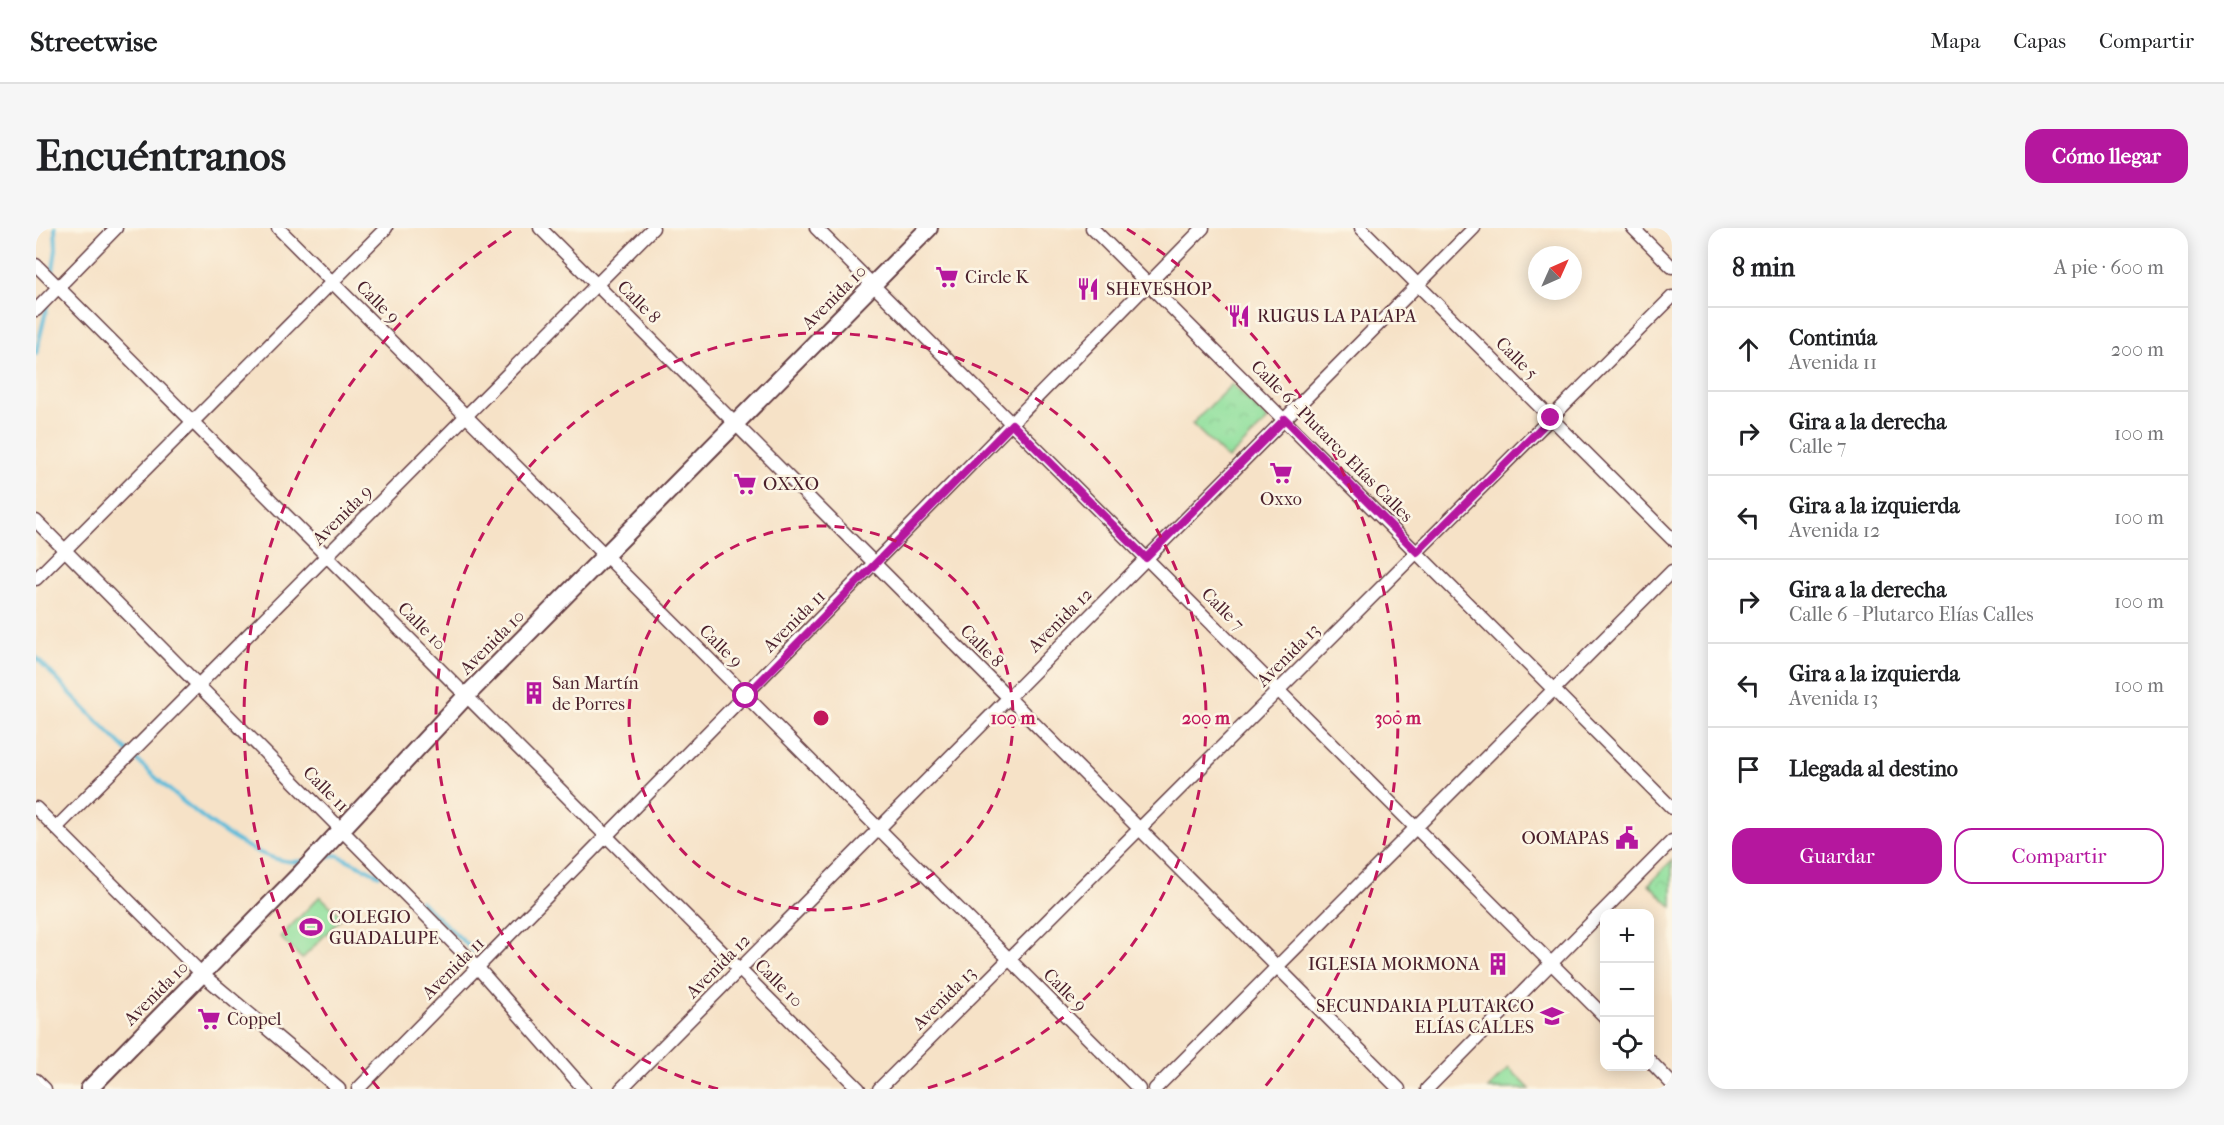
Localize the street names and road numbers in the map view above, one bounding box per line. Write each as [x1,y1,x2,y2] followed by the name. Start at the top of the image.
[797,261,871,335] street label: Avenida 10
[352,276,404,328] street label: Calle 9
[613,277,664,328] street label: Calle 8
[1491,333,1542,384] street label: Calle 5
[1246,356,1417,527] street label: Calle 6 - Plutarco Elías Calles
[307,481,377,550] street label: Avenida 9
[1023,584,1097,658] street label: Avenida 12
[1197,584,1249,635] street label: Calle 7
[758,586,830,658] street label: Avenida 11
[393,598,450,655] street label: Calle 10
[455,606,529,680] street label: Avenida 10
[695,620,747,672] street label: Calle 9
[1252,620,1324,692] street label: Avenida 13
[956,621,1007,672] street label: Calle 8
[298,762,353,817] street label: Calle 11
[681,930,755,1004] street label: Avenida 12
[417,933,489,1005] street label: Avenida 11
[750,955,807,1012] street label: Calle 10
[119,957,193,1031] street label: Avenida 10
[908,963,980,1035] street label: Avenida 13
[1039,964,1091,1016] street label: Calle 9

